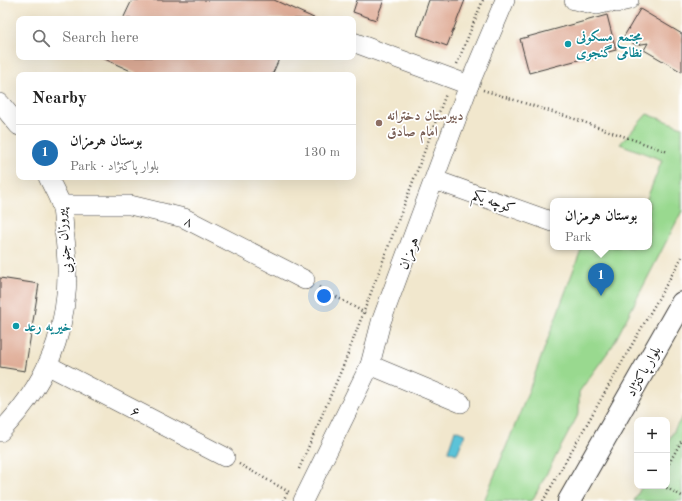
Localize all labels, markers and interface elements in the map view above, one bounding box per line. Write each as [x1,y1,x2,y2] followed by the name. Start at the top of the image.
[16,16,356,60] search box
[30,27,52,49] icon: search
[575,29,643,61] place label: مجتمع مسکونی نظامی گنجوی
[62,31,139,46] text: Search here
[563,39,573,49] marker: مجتمع مسکونی نظامی گنجوی
[32,90,87,107] text: Nearby
[387,109,464,144] place label: دبیرستان دخترانه امام صادق
[374,118,384,128] marker: دبیرستان دخترانه امام صادق
[70,134,142,149] text: بوستان هرمزان
[41,146,49,159] text: 1
[303,146,340,159] text: 130 m
[70,160,159,173] text: Park · بلوار پاکنژاد
[469,187,517,221] street label: کوچه یکم
[550,198,652,250] popup
[53,206,77,274] street label: پیروزان جنوبی
[565,209,637,224] text: بوستان هرمزان
[182,214,195,230] street label: ۸
[565,231,592,244] text: Park
[396,235,423,272] street label: هرمزان
[588,263,614,296] pin: 1
[314,286,334,306] your location
[24,320,72,335] place label: خیریه رعد
[11,321,21,331] marker: خیریه رعد
[624,344,667,400] street label: بلوار پاکنژاد
[129,404,142,420] street label: ۶
[634,417,670,489] map controls
[634,417,670,453] button: +
[634,453,670,489] button: −

